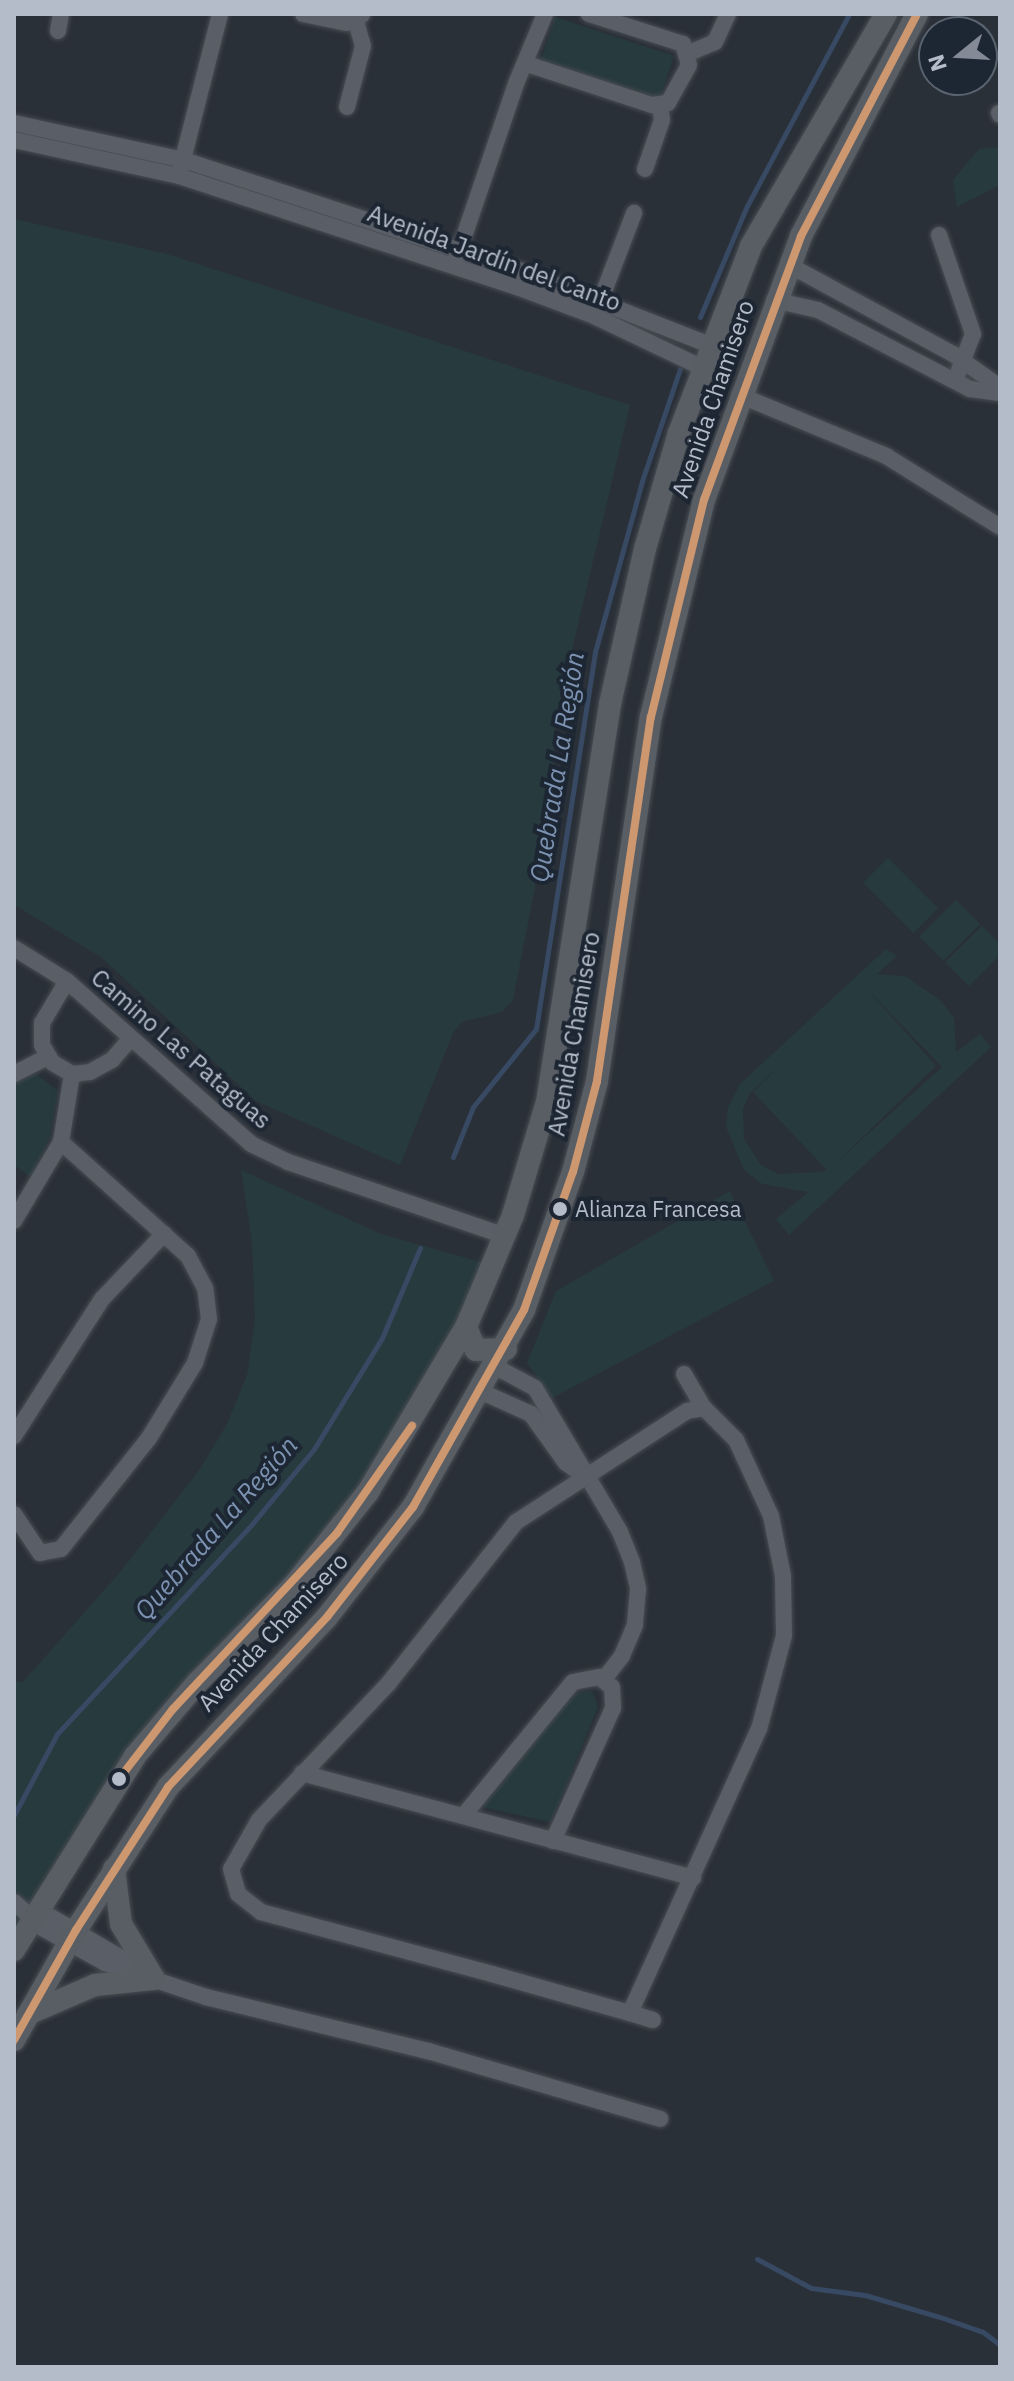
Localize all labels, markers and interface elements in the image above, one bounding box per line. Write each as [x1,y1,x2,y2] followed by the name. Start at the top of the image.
[918,16,998,96] north arrow
[920,51,953,75] text: N
[364,199,624,317] street label: Avenida Jardín del Canto
[666,296,760,502] street label: Avenida Chamisero
[523,650,591,884] water label: Quebrada La Región
[542,930,606,1138] street label: Avenida Chamisero
[85,963,277,1135] street label: Camino Las Pataguas
[575,1196,742,1222] place label: Alianza Francesa
[552,1201,568,1217] marker: Alianza Francesa
[128,1430,304,1626] water label: Quebrada La Región
[192,1546,354,1718] street label: Avenida Chamisero
[111,1771,127,1787] unlabelled marker

